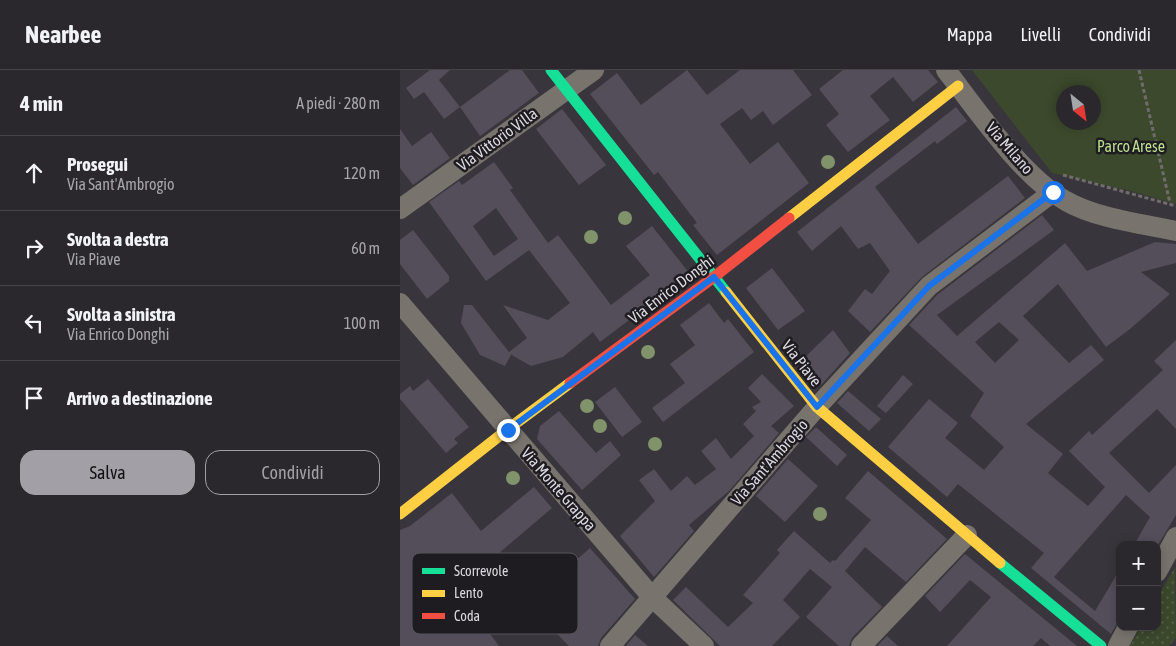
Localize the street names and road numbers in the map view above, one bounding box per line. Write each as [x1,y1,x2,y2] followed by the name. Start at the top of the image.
[453,104,541,174] street label: Via Vittorio Villa
[983,119,1037,177] street label: Via Milano
[625,251,718,328] street label: Via Enrico Donghi
[778,336,826,390] street label: Via Piave
[727,416,812,509] street label: Via Sant'Ambrogio
[517,444,600,535] street label: Via Monte Grappa

